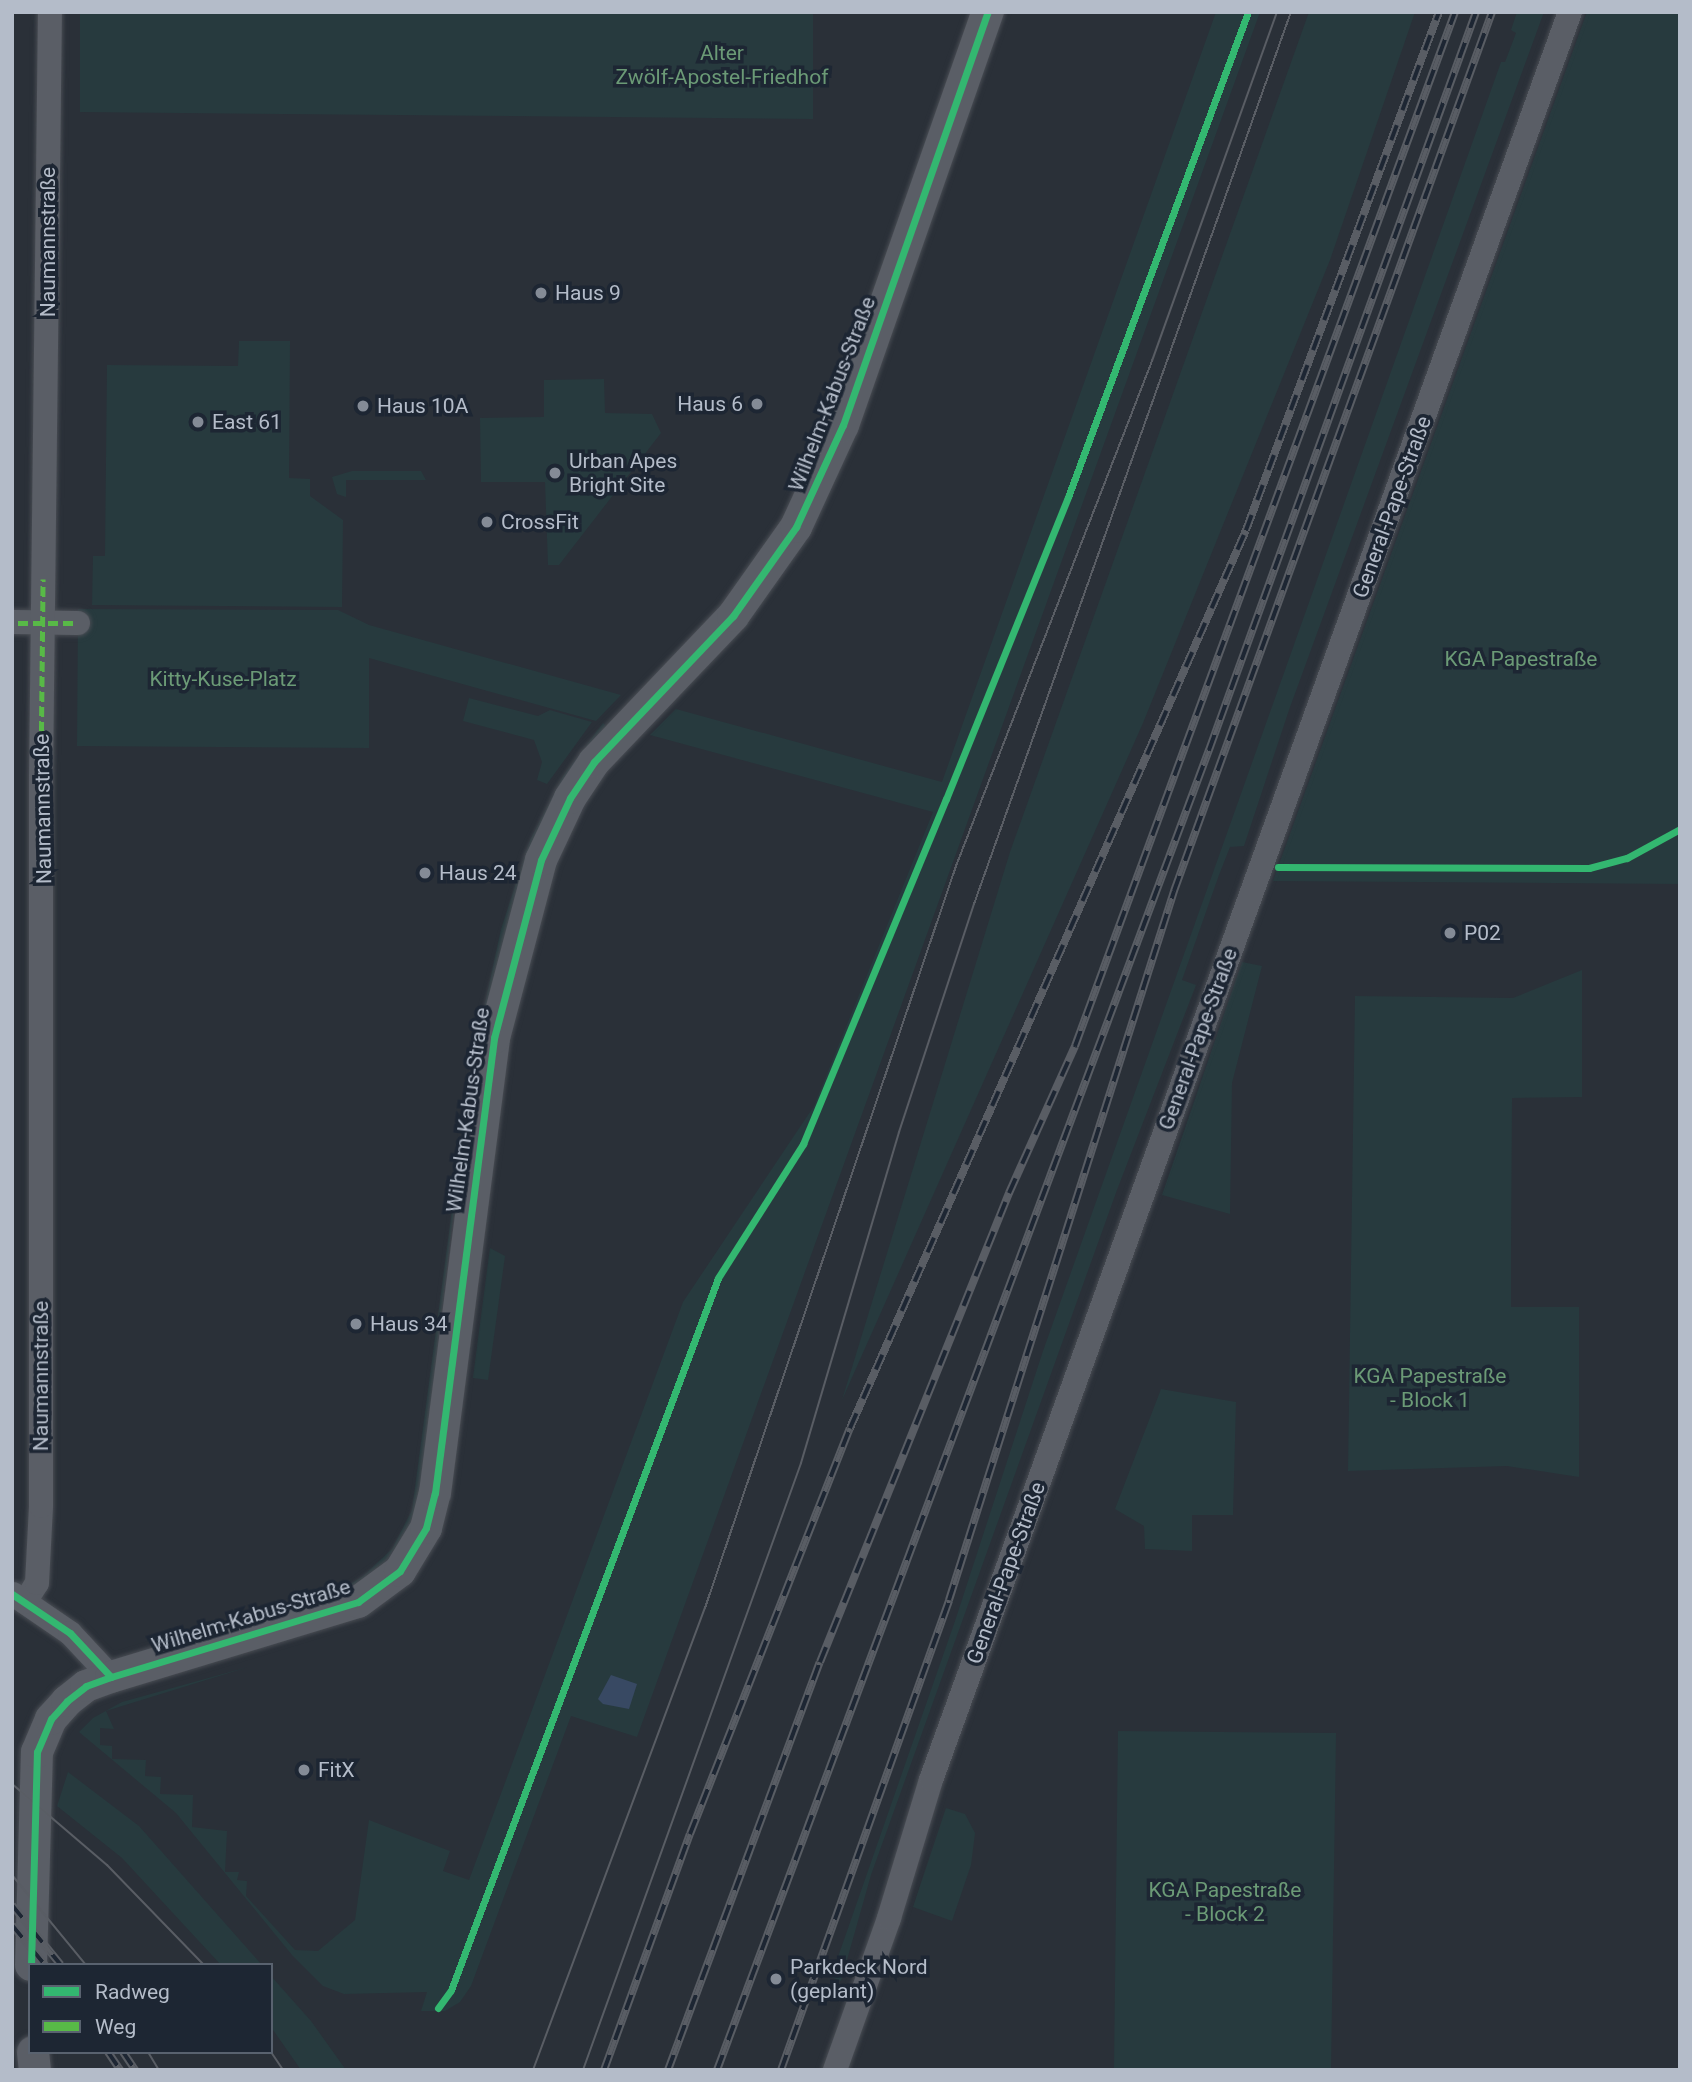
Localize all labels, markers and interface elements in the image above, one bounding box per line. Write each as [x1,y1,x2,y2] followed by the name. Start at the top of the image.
[616,40,828,90] park label: Alter Zwölf-Apostel-Friedhof
[35,167,61,317] street label: Naumannstraße
[555,280,621,306] place label: Haus 9
[533,285,549,301] marker: Haus 9
[783,293,881,495] street label: Wilhelm-Kabus-Straße
[677,391,743,417] place label: Haus 6
[377,393,468,419] place label: Haus 10A
[749,396,765,412] marker: Haus 6
[355,398,371,414] marker: Haus 10A
[212,409,282,435] place label: East 61
[1347,413,1437,601] street label: General-Pape-Straße
[190,414,206,430] marker: East 61
[569,448,677,498] place label: Urban Apes Bright Site
[547,465,563,481] marker: Urban Apes Bright Site
[501,509,579,535] place label: CrossFit
[479,514,495,530] marker: CrossFit
[1444,646,1598,672] park label: KGA Papestraße
[149,666,297,692] park label: Kitty-Kuse-Platz
[29,734,57,884] street label: Naumannstraße
[439,860,517,886] place label: Haus 24
[417,865,433,881] marker: Haus 24
[1464,920,1501,946] place label: P02
[1442,925,1458,941] marker: P02
[1153,945,1243,1133] street label: General-Pape-Straße
[441,1006,495,1214] street label: Wilhelm-Kabus-Straße
[28,1301,54,1451] street label: Naumannstraße
[370,1311,448,1337] place label: Haus 34
[348,1316,364,1332] marker: Haus 34
[1353,1363,1507,1413] park label: KGA Papestraße - Block 1
[961,1479,1051,1667] street label: General-Pape-Straße
[149,1574,353,1658] street label: Wilhelm-Kabus-Straße
[318,1757,355,1783] place label: FitX
[296,1762,312,1778] marker: FitX
[1148,1877,1302,1927] park label: KGA Papestraße - Block 2
[790,1954,928,2004] place label: Parkdeck Nord (geplant)
[28,1963,273,2054] legend
[768,1971,784,1987] marker: Parkdeck Nord (geplant)
[95,1980,170,2004] text: Radweg
[95,2015,136,2039] text: Weg

